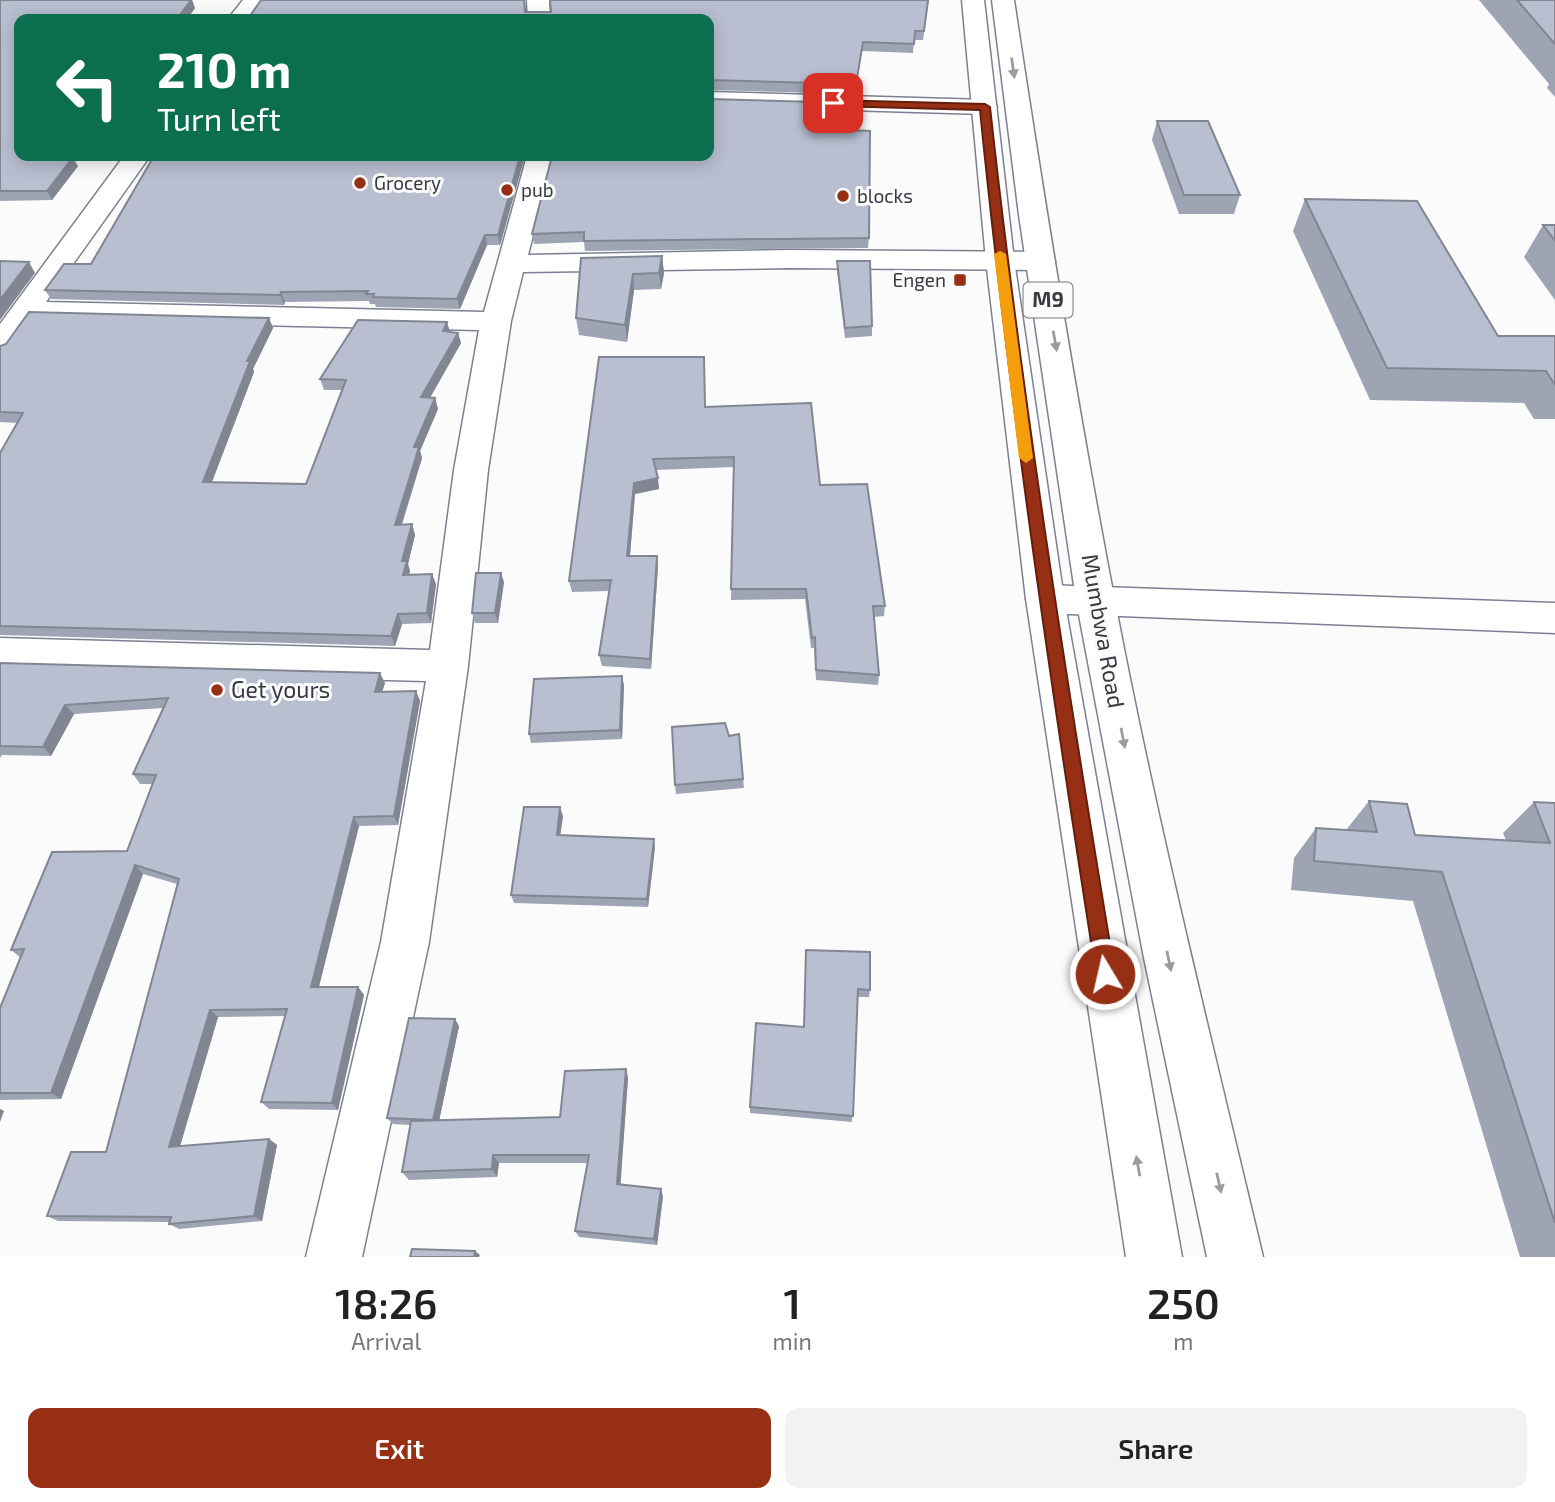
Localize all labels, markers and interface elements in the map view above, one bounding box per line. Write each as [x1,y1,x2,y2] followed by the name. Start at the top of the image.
[157,39,291,98] text: 210 m
[42,42,133,133] icon: left
[1007,57,1018,79] one-way arrow
[803,73,863,133] pin
[814,84,852,122] icon: arrive
[157,99,281,137] text: Turn left
[374,171,441,194] place label: Grocery
[352,175,368,191] marker: Grocery
[521,178,554,201] place label: pub
[499,182,515,198] marker: pub
[857,184,913,207] place label: blocks
[835,188,851,204] marker: blocks
[893,268,946,291] place label: Engen
[952,272,968,288] marker: Engen
[1024,282,1072,318] road number: M9
[1050,330,1061,352] one-way arrow
[1077,552,1131,710] street label: Mumbwa Road
[231,675,330,703] place label: Get yours
[209,682,225,698] marker: Get yours
[1118,727,1129,749] one-way arrow
[1068,937,1142,1011] position arrow
[1163,950,1174,972] one-way arrow
[1132,1154,1143,1176] one-way arrow
[1213,1172,1224,1194] one-way arrow
[335,1277,437,1327] text: 18:26
[783,1277,801,1327] text: 1
[1147,1277,1220,1327] text: 250
[351,1327,421,1355] text: Arrival
[773,1327,812,1355] text: min
[1173,1327,1193,1355] text: m
[28,1408,771,1488] button: Exit
[785,1408,1527,1488] button: Share

